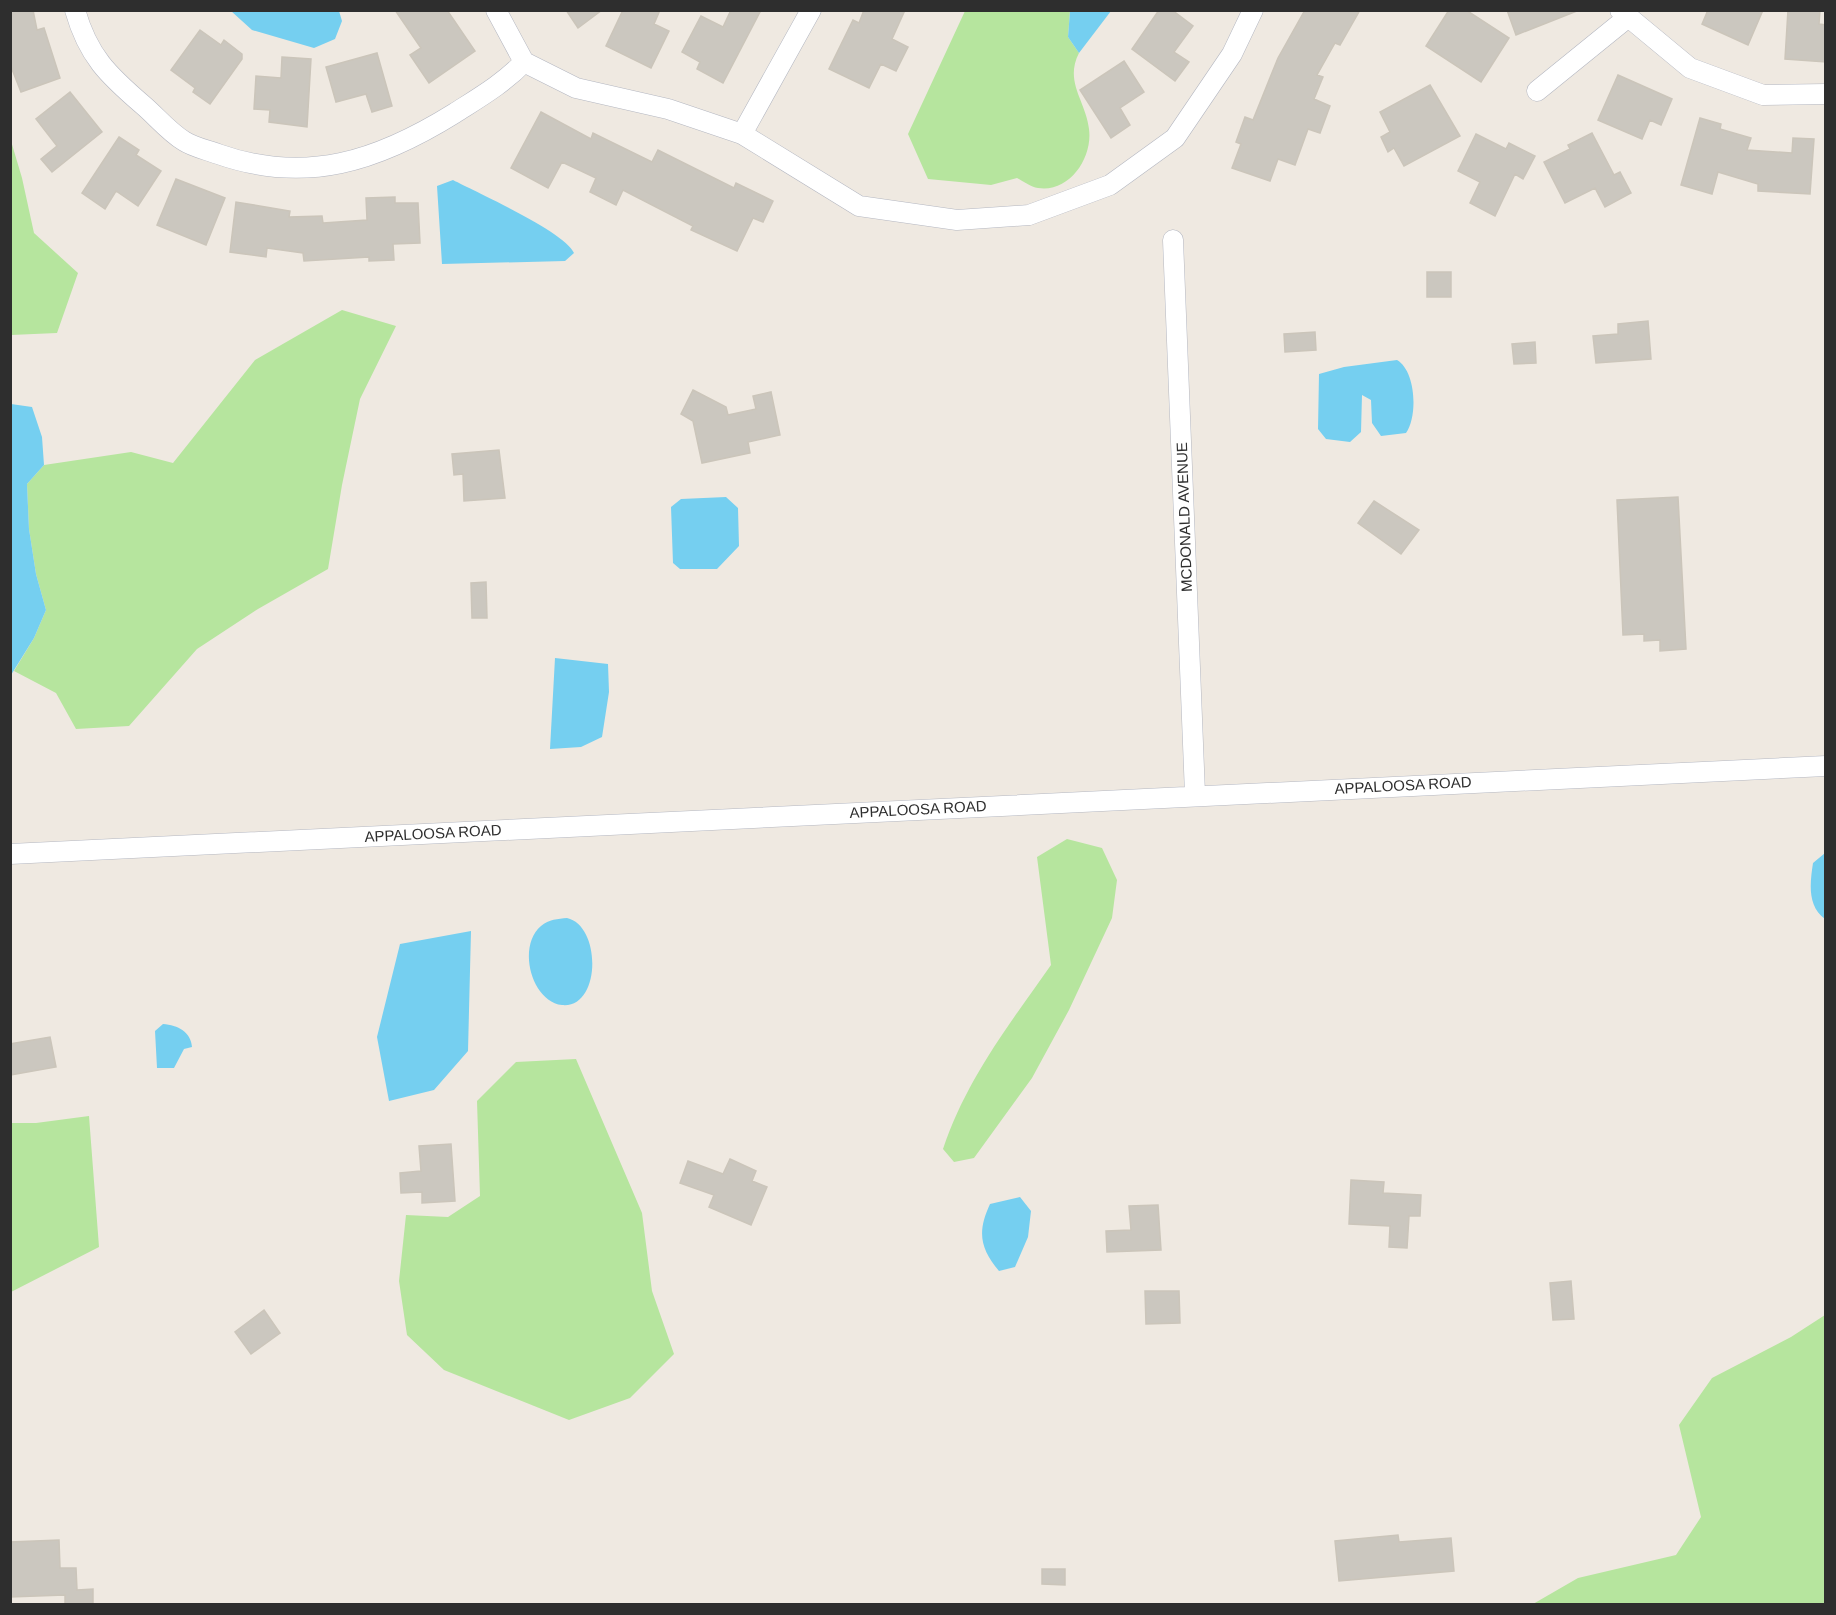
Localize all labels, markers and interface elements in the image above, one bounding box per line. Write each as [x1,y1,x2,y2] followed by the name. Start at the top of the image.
[1173,442,1195,592] street label: MCDONALD AVENUE
[1334,773,1472,797] street label: APPALOOSA ROAD
[849,797,987,821] street label: APPALOOSA ROAD
[364,821,502,845] street label: APPALOOSA ROAD

